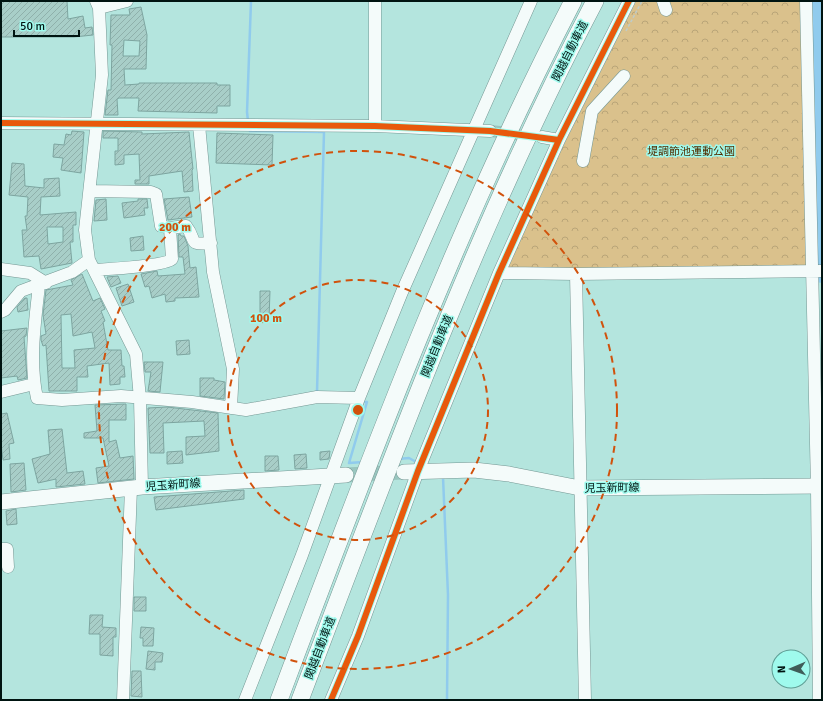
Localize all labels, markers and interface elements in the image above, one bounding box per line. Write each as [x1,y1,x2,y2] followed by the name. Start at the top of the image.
[14,12,79,38] scale bar
[20,19,45,34] text: 50 m
[549,19,591,83] street label: 関越自動車道
[647,145,735,158] park label: 堤調節池運動公園
[159,220,191,235] text: 200 m
[250,311,282,326] text: 100 m
[419,313,455,379] street label: 関越自動車道
[351,403,365,417] centre of rings
[145,477,201,493] street label: 児玉新町線
[584,481,640,495] street label: 児玉新町線
[302,615,338,681] street label: 関越自動車道
[771,649,811,689] north arrow
[775,665,788,673] text: N

